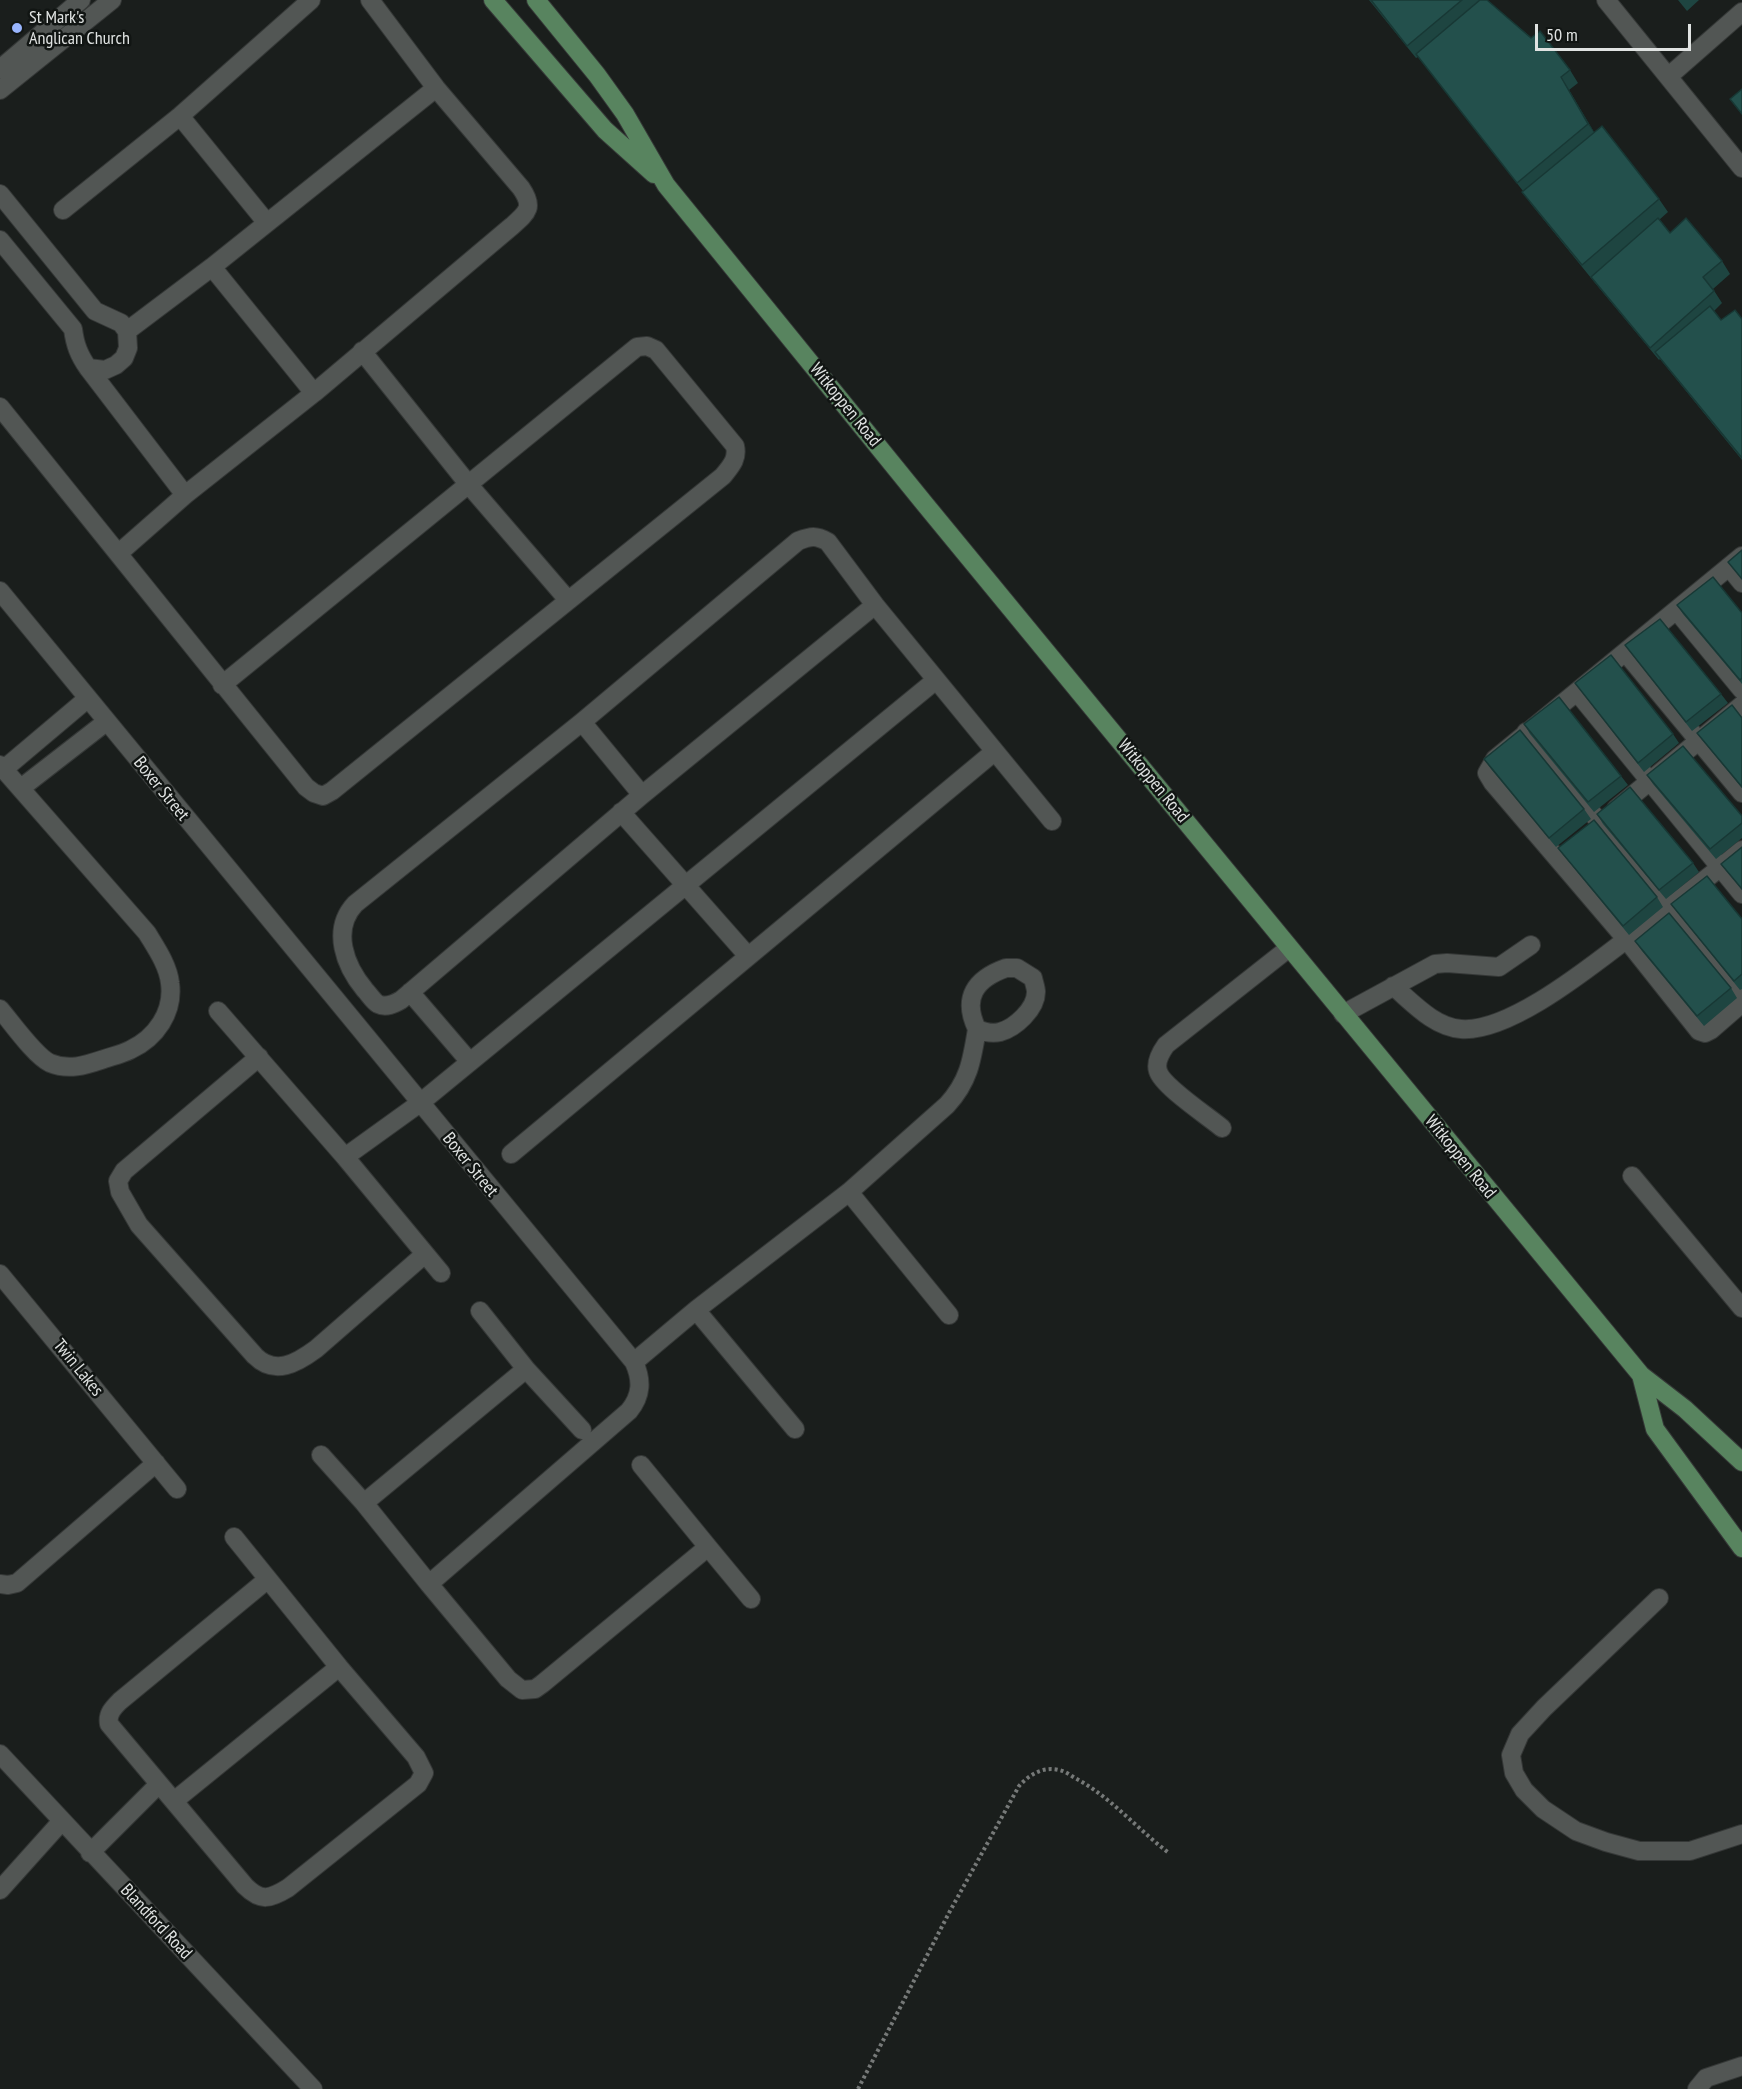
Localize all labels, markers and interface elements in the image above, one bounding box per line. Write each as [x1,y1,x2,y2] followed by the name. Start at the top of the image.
[29,7,130,50] place label: St Mark's Anglican Church
[1538,12,1694,50] scale bar
[10,21,24,35] marker: St Mark's Anglican Church
[1546,23,1578,46] text: 50 m
[805,359,885,451] street label: Witkoppen Road
[1113,735,1193,827] street label: Witkoppen Road
[129,753,193,825] street label: Boxer Street
[1420,1111,1500,1203] street label: Witkoppen Road
[438,1129,502,1201] street label: Boxer Street
[48,1335,108,1401] street label: Twin Lakes
[116,1880,196,1964] street label: Blandford Road

